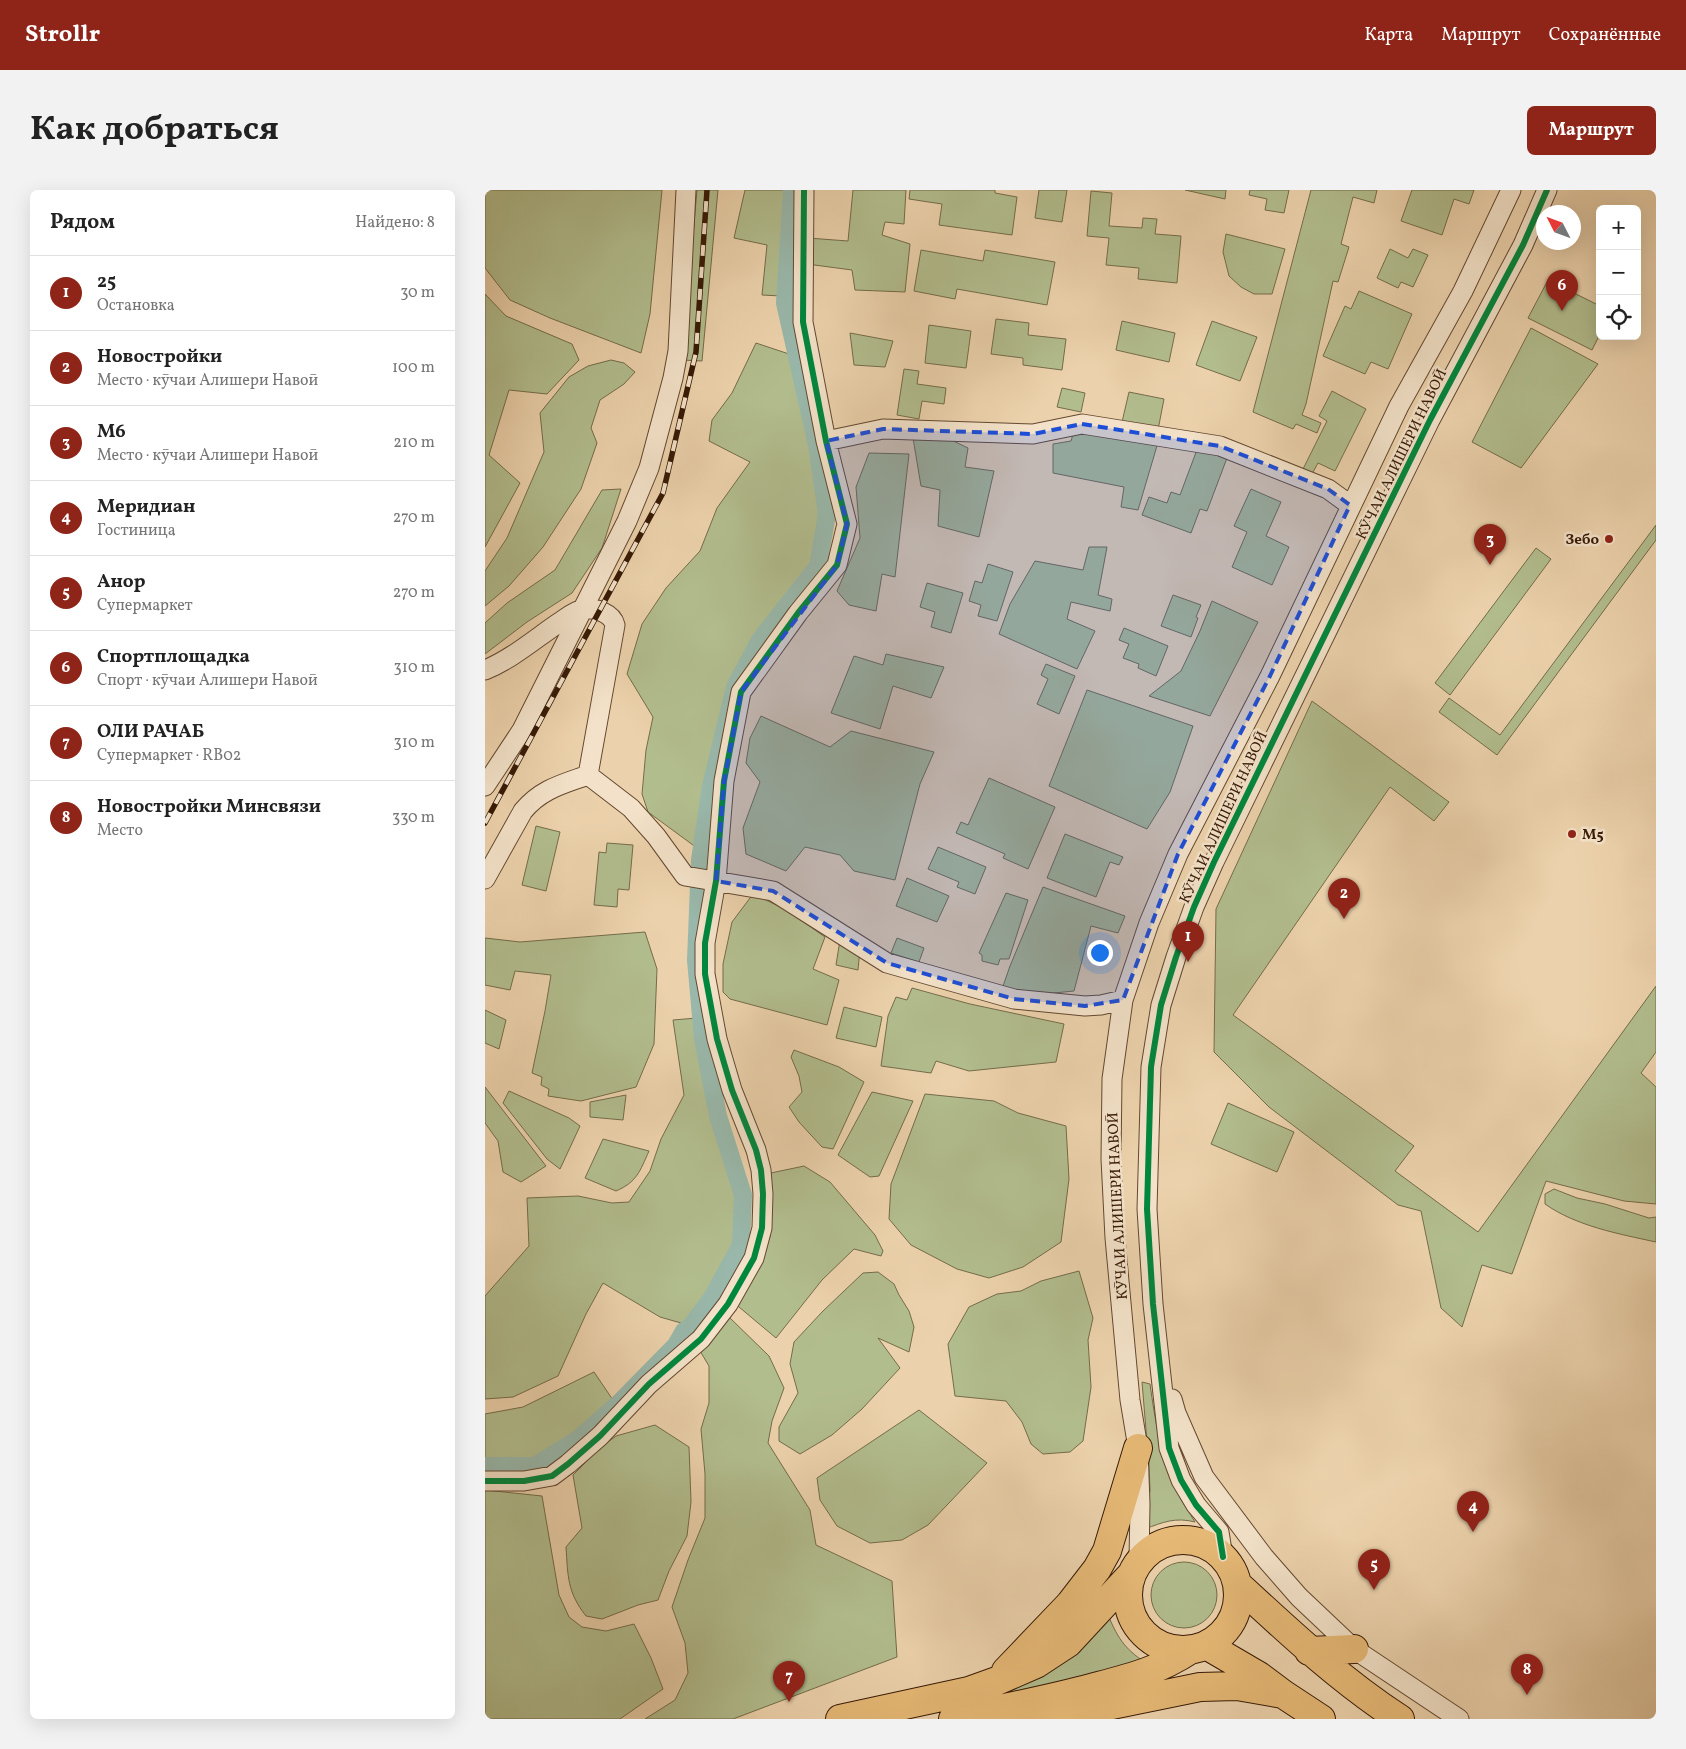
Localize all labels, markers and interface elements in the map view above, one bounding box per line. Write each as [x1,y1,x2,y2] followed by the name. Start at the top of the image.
[25,18,100,52] text: Strollr
[1364,23,1413,48] text: Карта
[1441,23,1521,48] text: Маршрут
[1549,23,1661,48] text: Сохранённые
[30,106,279,154] text: Как добраться
[1527,106,1656,155] button: Маршрут
[1536,205,1581,250] north arrow
[1596,205,1641,340] map controls
[1596,205,1641,250] button: +
[50,208,115,237] text: Рядом
[355,212,435,234] text: Найдено: 8
[1596,250,1641,295] button: −
[97,269,116,295] text: 25
[1546,270,1578,311] pin: 6
[63,282,69,304] text: 1
[400,282,435,304] text: 30 m
[97,295,175,317] text: Остановка
[1596,295,1641,340] button: locate
[97,344,222,370] text: Новостройки
[62,357,70,379] text: 2
[392,357,435,379] text: 100 m
[1352,366,1453,544] street label: КӮЧАИ АЛИШЕРИ НАВОӢ
[97,370,318,392] text: Место · кӯчаи Алишери Навоӣ
[97,419,126,445] text: М6
[62,432,70,454] text: 3
[393,432,435,454] text: 210 m
[97,445,318,467] text: Место · кӯчаи Алишери Навоӣ
[97,494,196,520] text: Меридиан
[61,507,71,529] text: 4
[393,507,435,529] text: 270 m
[97,520,176,542] text: Гостиница
[1474,524,1506,565] pin: 3
[1565,530,1599,551] place label: Зебо
[1603,533,1615,545] marker: Зебо
[97,569,146,595] text: Анор
[62,582,70,604] text: 5
[393,582,435,604] text: 270 m
[97,595,193,617] text: Супермаркет
[97,644,250,670] text: Спортплощадка
[62,657,70,679] text: 6
[394,657,435,679] text: 310 m
[97,670,318,692] text: Спорт · кӯчаи Алишери Навоӣ
[97,719,204,745] text: ОЛИ РАЧАБ
[1175,728,1274,907] street label: КӮЧАИ АЛИШЕРИ НАВОӢ
[62,732,70,754] text: 7
[394,732,435,754] text: 310 m
[97,745,241,767] text: Супермаркет · RB02
[97,794,321,820] text: Новостройки Минсвязи
[62,807,70,829] text: 8
[392,807,435,829] text: 330 m
[97,820,143,842] text: Место
[1582,825,1604,846] place label: М5
[1566,828,1578,840] marker: М5
[1328,878,1360,919] pin: 2
[1172,921,1204,962] pin: 1
[1087,940,1113,966] your location
[1103,1112,1134,1300] street label: КӮЧАИ АЛИШЕРИ НАВОӢ
[1457,1491,1489,1532] pin: 4
[1358,1549,1390,1590] pin: 5
[1511,1654,1543,1695] pin: 8
[773,1661,805,1702] pin: 7

